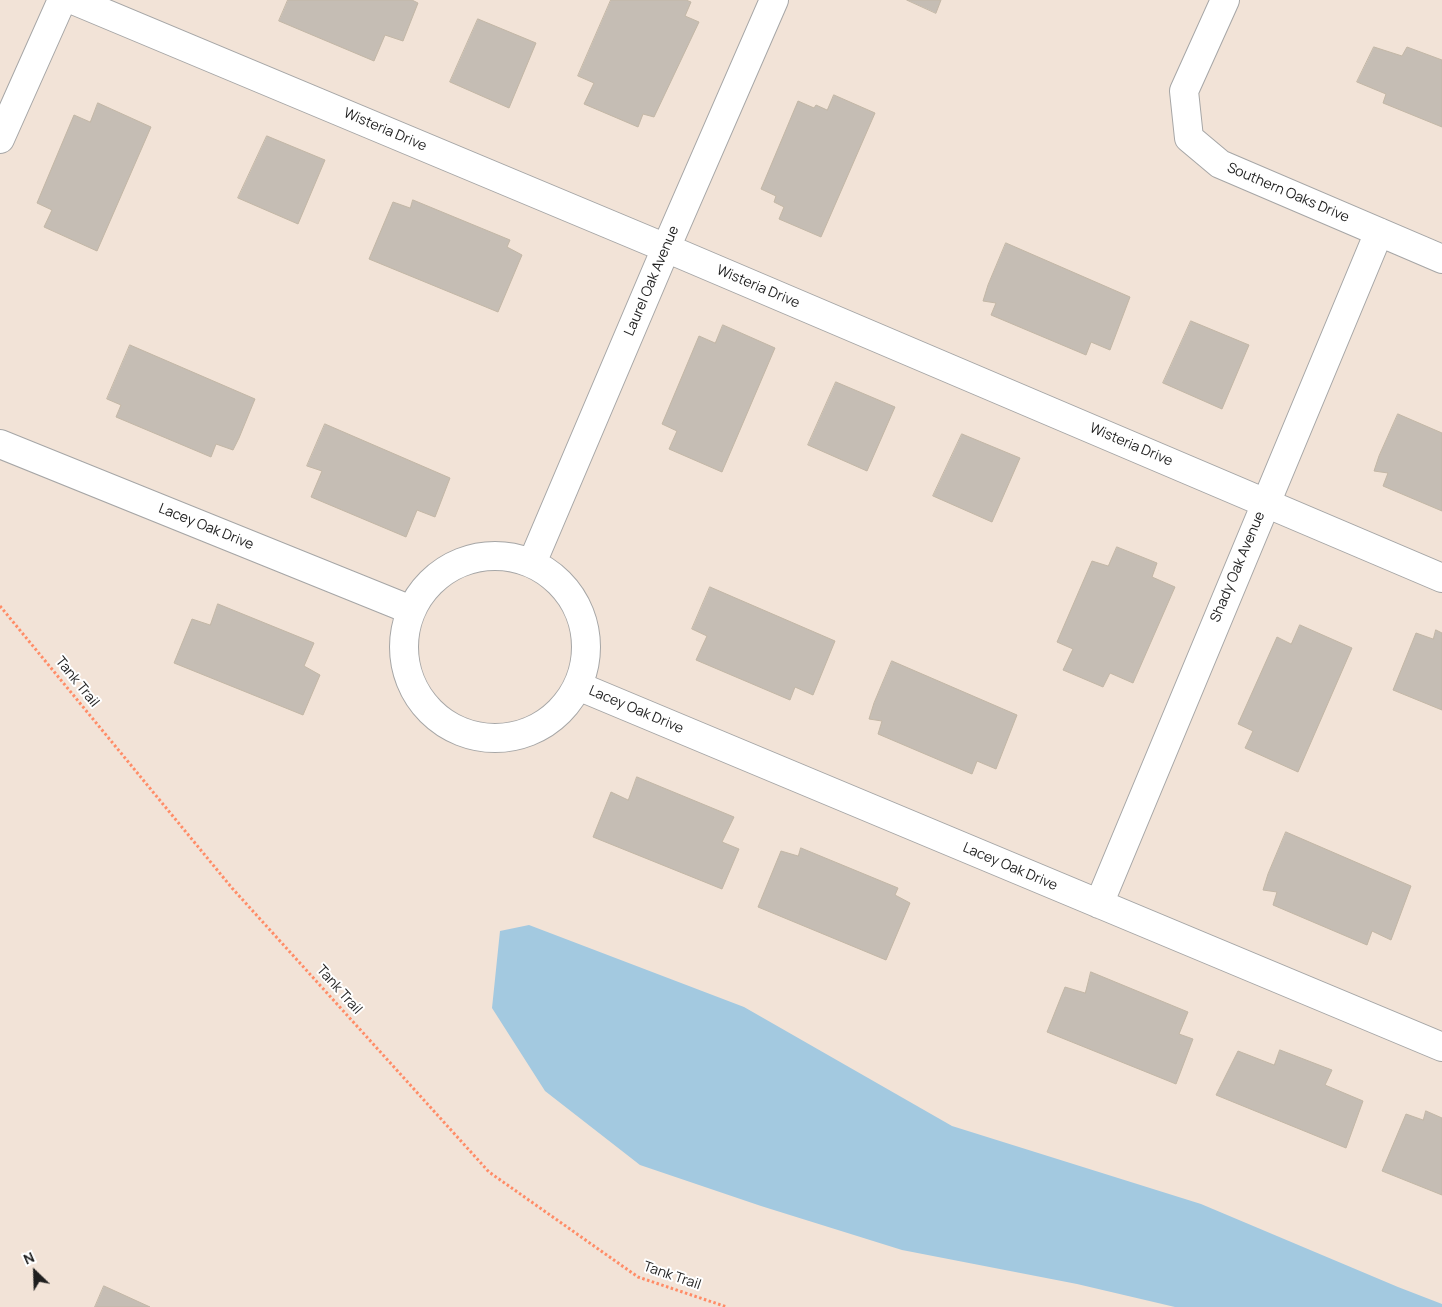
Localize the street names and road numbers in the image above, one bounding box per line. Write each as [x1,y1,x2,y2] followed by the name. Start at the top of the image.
[341,105,429,155] street label: Wisteria Drive
[1224,160,1352,226] street label: Southern Oaks Drive
[621,223,683,339] street label: Laurel Oak Avenue
[714,262,802,312] street label: Wisteria Drive
[1087,420,1175,470] street label: Wisteria Drive
[156,500,256,554] street label: Lacey Oak Drive
[1207,509,1269,625] street label: Shady Oak Avenue
[52,653,102,711] street label: Tank Trail
[586,683,686,737] street label: Lacey Oak Drive
[960,840,1060,894] street label: Lacey Oak Drive
[313,962,365,1018] street label: Tank Trail
[641,1258,703,1294] street label: Tank Trail

